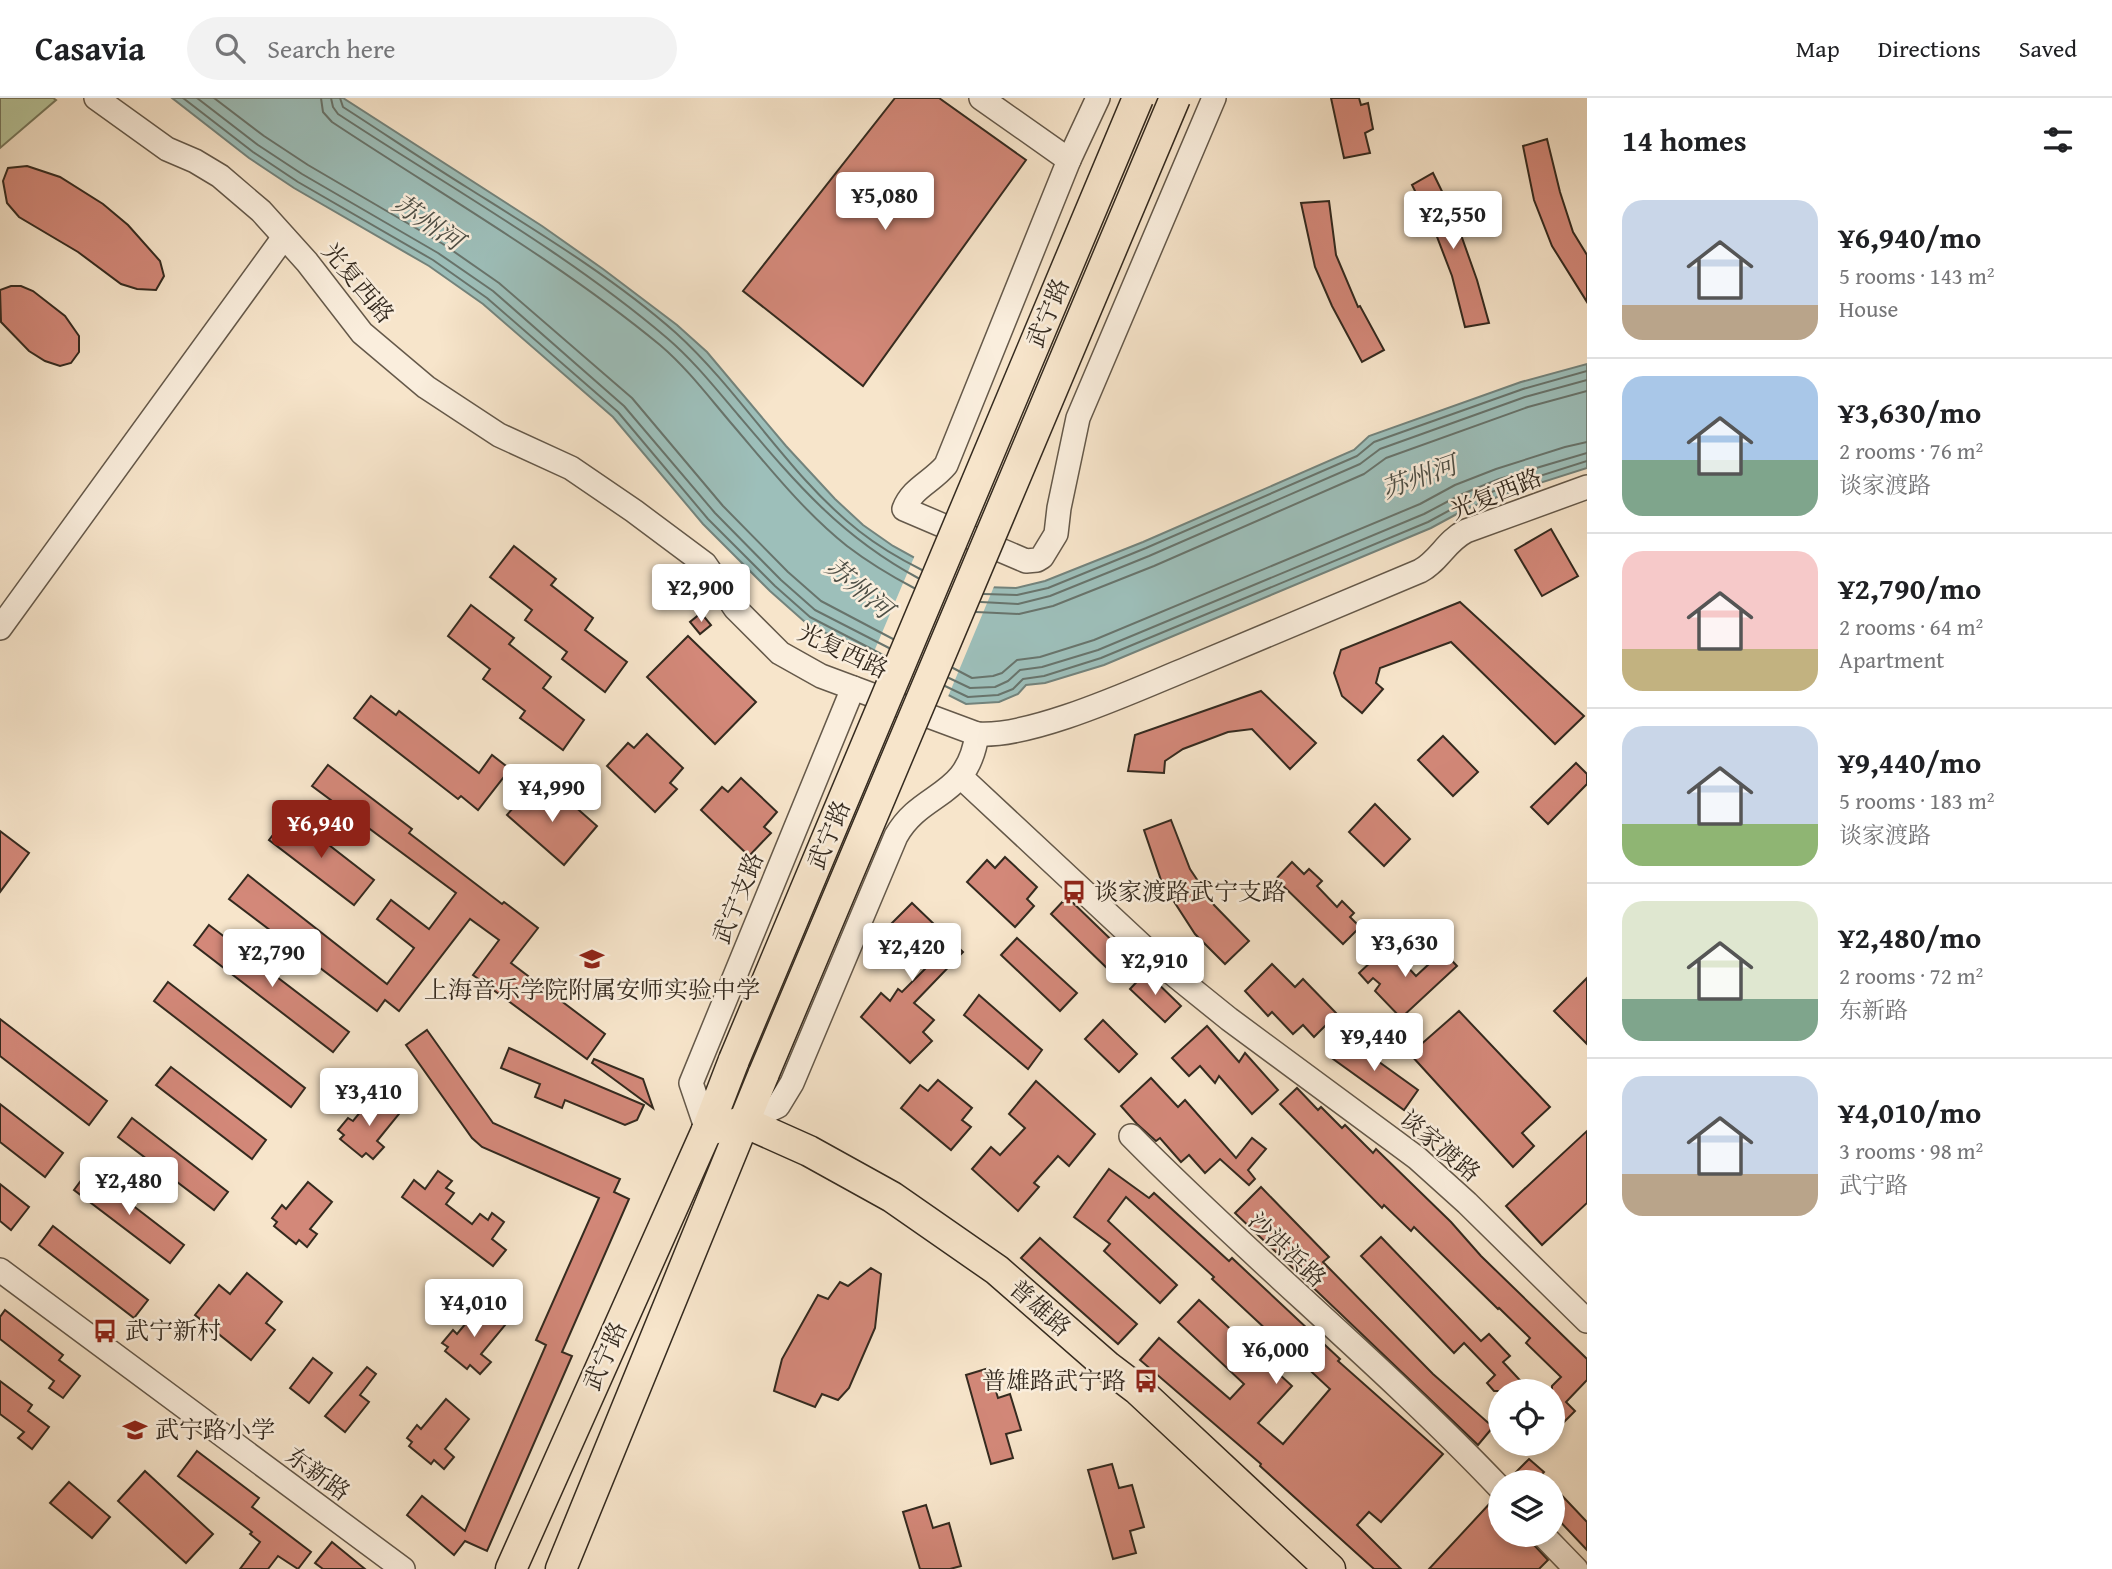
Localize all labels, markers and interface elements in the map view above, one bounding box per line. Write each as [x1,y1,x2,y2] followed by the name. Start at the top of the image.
[187,17,677,80] search box
[35,24,145,72] text: Casavia
[211,29,249,67] icon: search
[267,29,396,68] text: Search here
[1796,31,1840,66] text: Map
[1878,31,1981,66] text: Directions
[2019,31,2077,66] text: Saved
[1622,118,1747,162] text: 14 homes
[2039,121,2077,159] icon: filters
[828,172,942,232] pin: ¥5,080
[852,178,918,211] text: ¥5,080
[385,184,475,262] water label: 苏州河
[1396,192,1510,251] pin: ¥2,550
[1420,197,1486,230] text: ¥2,550
[1839,215,1981,259] text: ¥6,940/mo
[1678,228,1762,312] icon: home
[314,235,403,331] street label: 光复西路
[1839,259,1994,292] text: 5 rooms · 143 m²
[1017,273,1078,353] street label: 武宁路
[1839,292,1898,325] text: House
[1839,390,1981,434] text: ¥3,630/mo
[1678,404,1762,488] icon: home
[1839,434,1983,467] text: 2 rooms · 76 m²
[1376,444,1466,508] water label: 苏州河
[1445,459,1547,528] street label: 光复西路
[1839,468,1931,501] text: 谈家渡路
[817,548,905,630] water label: 苏州河
[644,564,758,624] pin: ¥2,900
[1839,566,1981,610] text: ¥2,790/mo
[668,570,734,603] text: ¥2,900
[1678,579,1762,663] icon: home
[1839,610,1983,643] text: 2 rooms · 64 m²
[792,614,894,687] street label: 光复西路
[1839,643,1944,676] text: Apartment
[1839,740,1981,784] text: ¥9,440/mo
[1678,754,1762,838] icon: home
[495,764,609,824] pin: ¥4,990
[519,770,585,803] text: ¥4,990
[1839,784,1994,817] text: 5 rooms · 183 m²
[798,795,859,875] street label: 武宁路
[264,800,378,860] pin: ¥6,940
[288,806,354,839] text: ¥6,940
[1839,818,1931,851] text: 谈家渡路
[703,847,772,949] street label: 武宁支路
[1094,874,1286,909] place label: 谈家渡路武宁支路
[1060,878,1088,906] bus stop icon: 谈家渡路武宁支路
[1839,915,1981,959] text: ¥2,480/mo
[1348,920,1462,979] pin: ¥3,630
[855,924,969,983] pin: ¥2,420
[1372,925,1438,958] text: ¥3,630
[879,929,945,962] text: ¥2,420
[1678,929,1762,1013] icon: home
[215,930,329,989] pin: ¥2,790
[239,935,305,968] text: ¥2,790
[1098,937,1212,997] pin: ¥2,910
[1122,943,1188,976] text: ¥2,910
[578,945,606,973] school or university icon: 上海音乐学院附属安师实验中学
[1839,959,1983,992] text: 2 rooms · 72 m²
[424,972,760,1007] place label: 上海音乐学院附属安师实验中学
[1839,993,1908,1026] text: 东新路
[1317,1014,1431,1073] pin: ¥9,440
[1341,1019,1407,1052] text: ¥9,440
[312,1068,426,1128] pin: ¥3,410
[336,1074,402,1107] text: ¥3,410
[1839,1090,1981,1134] text: ¥4,010/mo
[1392,1101,1488,1190] street label: 谈家渡路
[1678,1104,1762,1188] icon: home
[1839,1134,1983,1167] text: 3 rooms · 98 m²
[72,1158,186,1217] pin: ¥2,480
[96,1163,162,1196] text: ¥2,480
[1839,1168,1908,1201] text: 武宁路
[1240,1204,1334,1295] street label: 沙洪浜路
[1002,1271,1079,1344] street label: 普雄路
[417,1280,531,1339] pin: ¥4,010
[441,1285,507,1318] text: ¥4,010
[125,1313,221,1348] place label: 武宁新村
[574,1316,635,1396] street label: 武宁路
[91,1317,119,1345] bus stop icon: 武宁新村
[1219,1326,1333,1386] pin: ¥6,000
[1243,1332,1309,1365] text: ¥6,000
[982,1363,1126,1398] place label: 普雄路武宁路
[1132,1367,1160,1395] bus stop icon: 普雄路武宁路
[1488,1379,1565,1547] map controls
[1488,1379,1565,1456] button: locate
[155,1412,275,1447] place label: 武宁路小学
[121,1416,149,1444] school or university icon: 武宁路小学
[279,1438,358,1509] street label: 东新路
[1488,1470,1565,1547] button: layers

